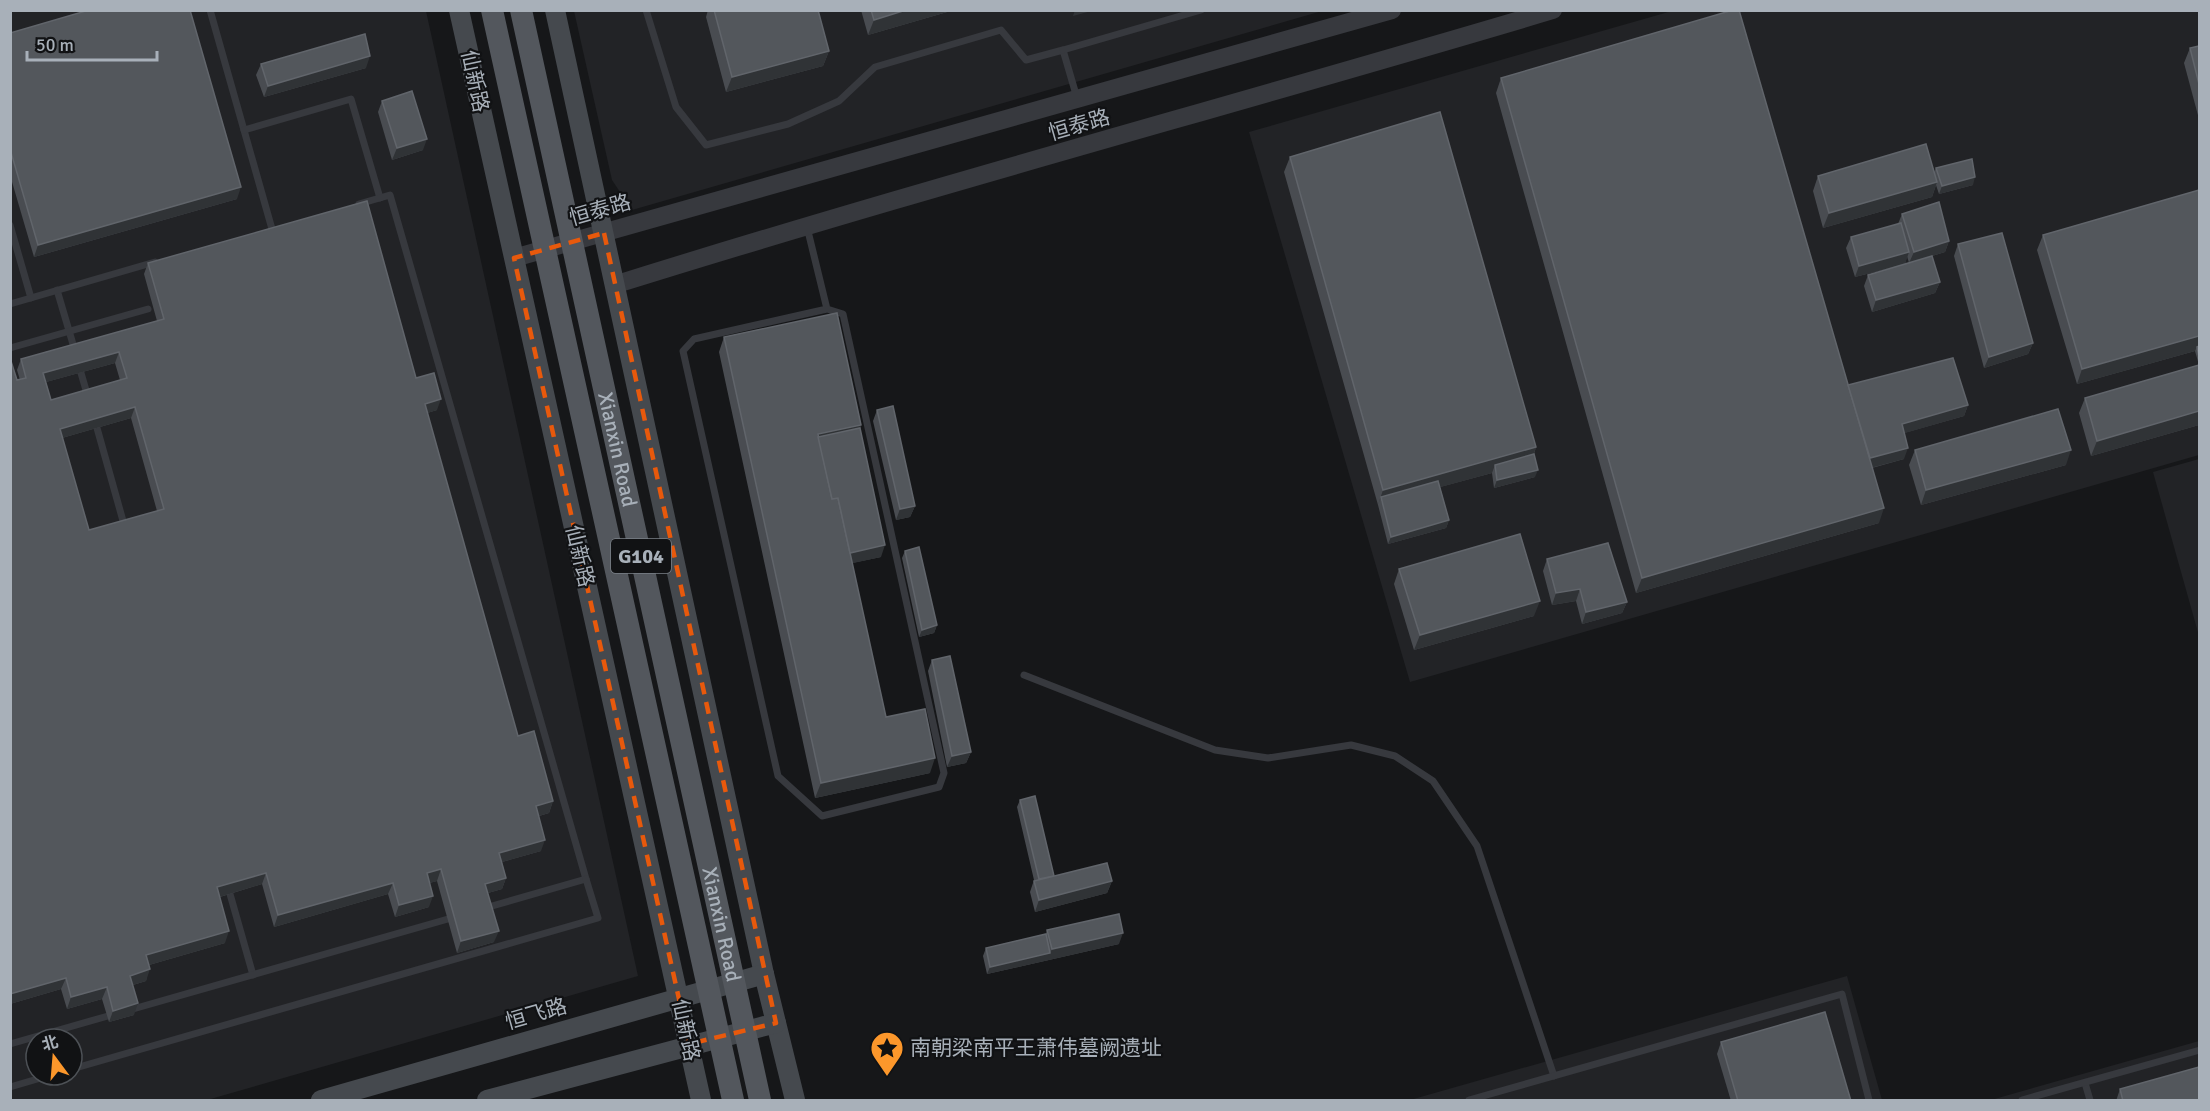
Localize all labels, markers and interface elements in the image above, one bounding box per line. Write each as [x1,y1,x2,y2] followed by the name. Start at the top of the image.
[27,24,158,62] scale bar
[36,34,74,56] text: 50 m
[456,47,494,115] street label: 仙新路
[1045,104,1113,146] street label: 恒泰路
[566,189,634,231] street label: 恒泰路
[592,390,643,509] street label: Xianxin Road
[560,522,600,590] street label: 仙新路
[611,539,671,573] road number: G104
[696,865,747,984] street label: Xianxin Road
[502,993,570,1035] street label: 恒飞路
[667,996,705,1064] street label: 仙新路
[24,1027,84,1087] north arrow
[869,1030,905,1077] place icon: 南朝梁南平王萧伟墓阙遗址
[40,1032,61,1055] text: 北
[910,1035,1162,1061] place label: 南朝梁南平王萧伟墓阙遗址

